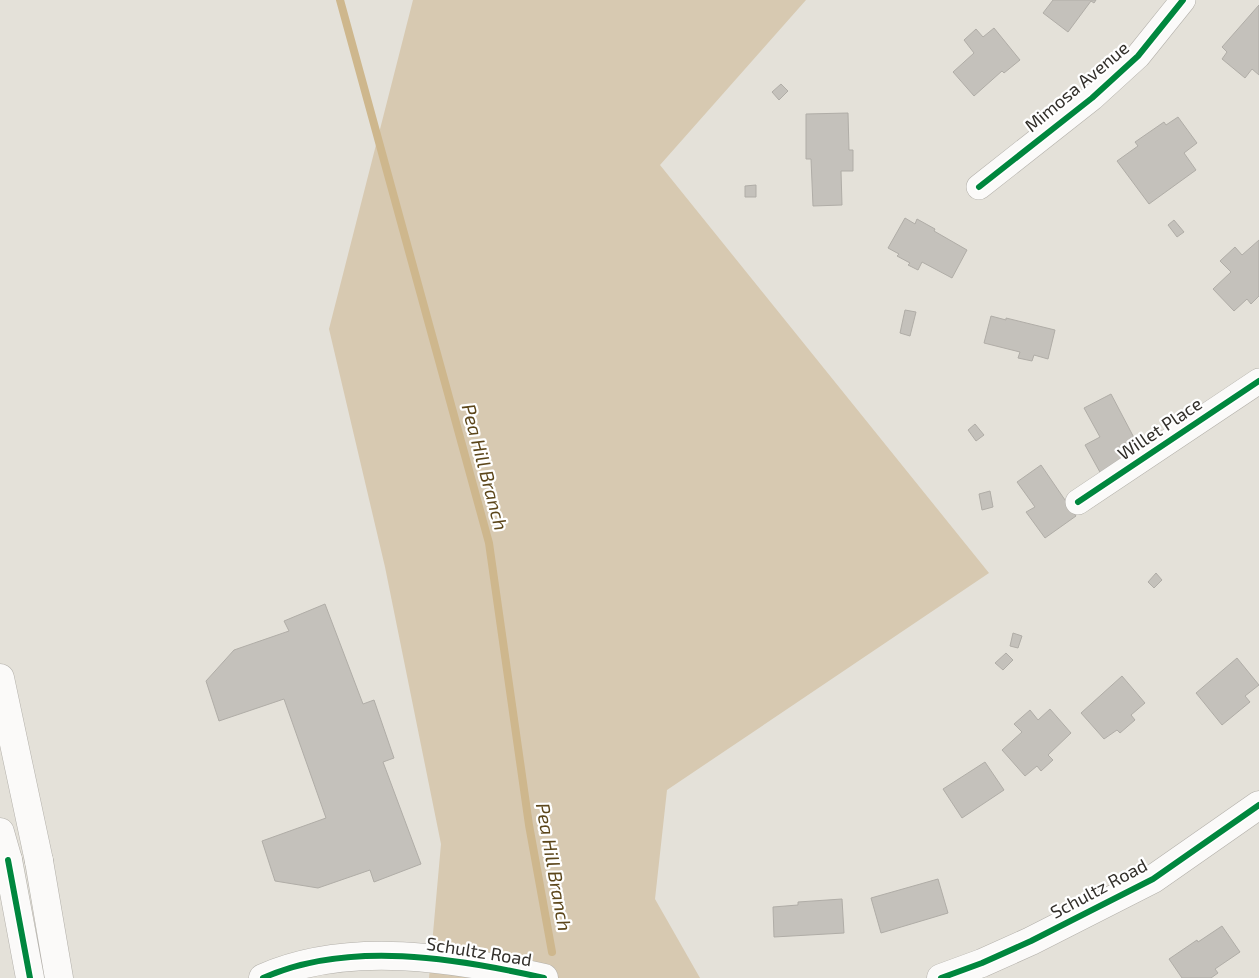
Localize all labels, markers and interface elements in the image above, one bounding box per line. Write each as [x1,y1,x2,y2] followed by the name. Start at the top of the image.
[1020,36,1133,136] street label: Mimosa Avenue
[1113,392,1206,464] street label: Willet Place
[458,401,513,533] water label: Pea Hill Branch
[532,801,577,933] water label: Pea Hill Branch
[1046,853,1151,923] street label: Schultz Road
[425,932,533,970] street label: Schultz Road

